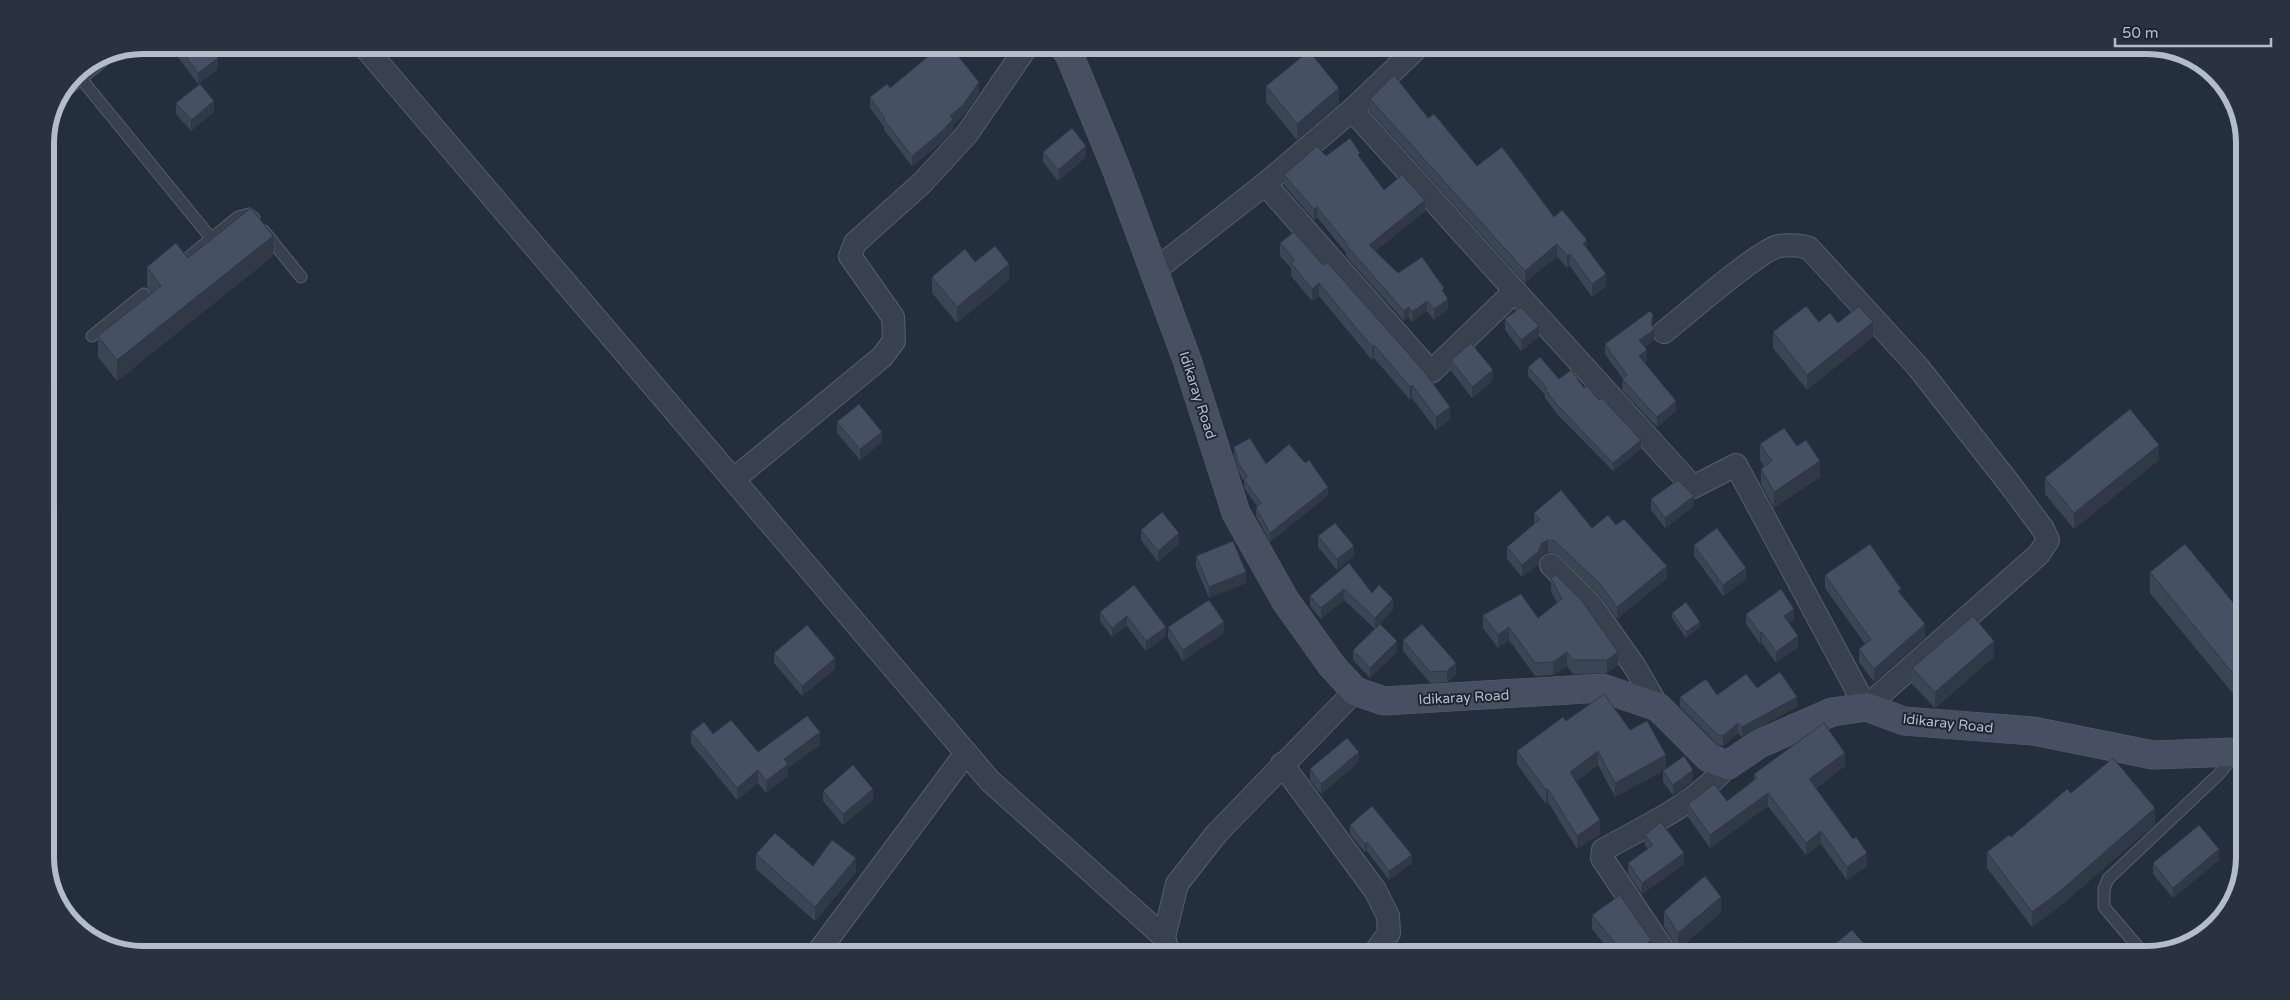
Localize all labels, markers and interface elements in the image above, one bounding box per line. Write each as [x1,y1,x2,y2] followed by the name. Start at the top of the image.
[2115,15,2271,47] scale bar
[2122,24,2159,42] text: 50 m
[1175,349,1220,441] street label: Idikaray Road
[1418,687,1510,708] street label: Idikaray Road
[1902,710,1994,737] street label: Idikaray Road

